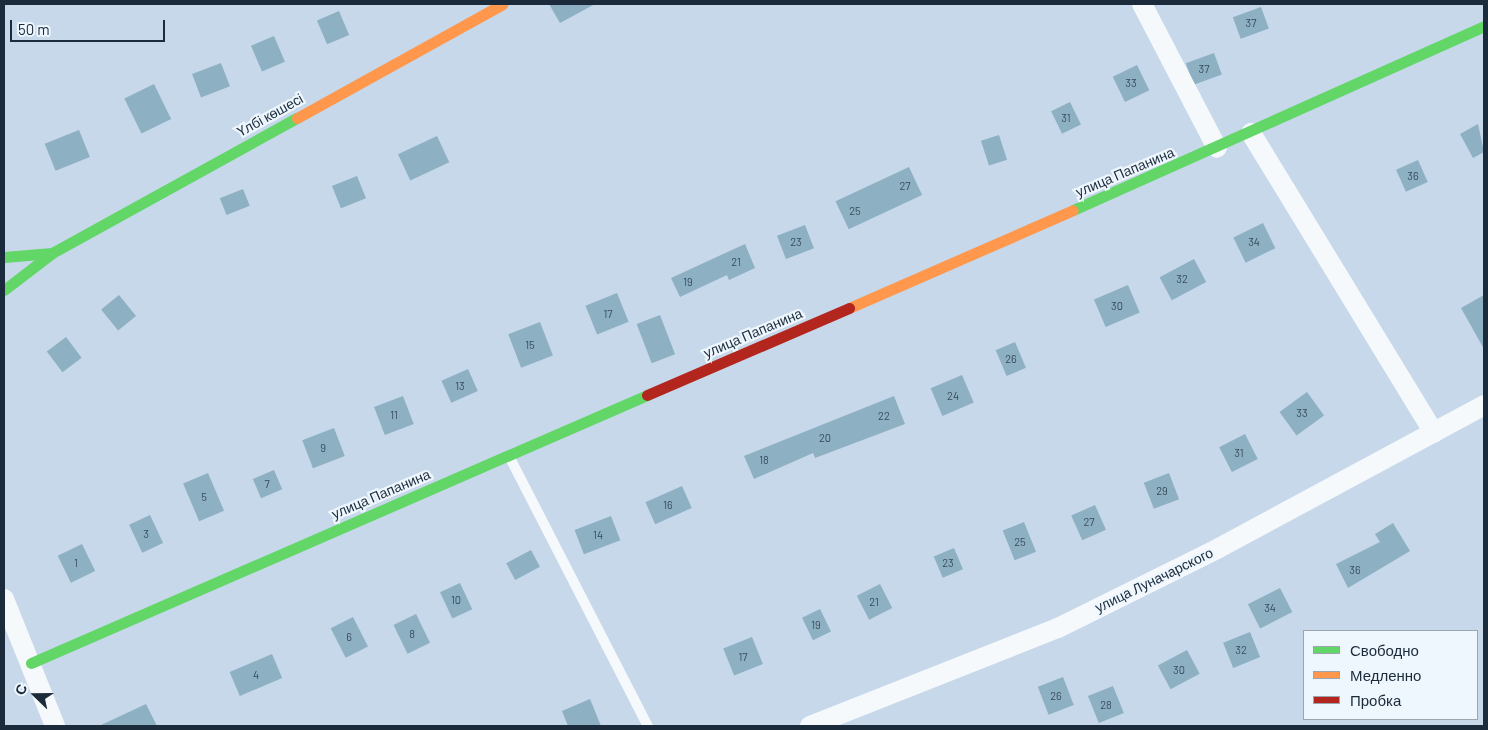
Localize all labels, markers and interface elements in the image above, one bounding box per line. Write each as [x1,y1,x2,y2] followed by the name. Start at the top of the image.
[12,10,168,42] scale bar
[1246,16,1256,30] house number: 37
[18,20,50,38] text: 50 m
[1199,62,1209,76] house number: 37
[1125,76,1137,90] house number: 33
[234,90,306,140] street label: Үлбі көшесі
[1061,111,1071,125] house number: 31
[1073,144,1177,200] street label: улица Папанина
[1407,169,1419,183] house number: 36
[899,179,911,193] house number: 27
[849,204,861,218] house number: 25
[790,235,802,249] house number: 23
[1248,235,1260,249] house number: 34
[731,255,741,269] house number: 21
[1176,272,1188,286] house number: 32
[683,275,693,289] house number: 19
[1111,299,1123,313] house number: 30
[701,305,805,361] street label: улица Папанина
[603,307,613,321] house number: 17
[525,338,535,352] house number: 15
[1005,352,1017,366] house number: 26
[455,379,465,393] house number: 13
[947,389,959,403] house number: 24
[1296,406,1308,420] house number: 33
[390,408,398,422] house number: 11
[878,409,890,423] house number: 22
[819,431,831,445] house number: 20
[320,441,326,455] house number: 9
[1234,446,1244,460] house number: 31
[759,453,769,467] house number: 18
[329,466,433,522] street label: улица Папанина
[264,477,270,491] house number: 7
[1156,484,1168,498] house number: 29
[201,490,207,504] house number: 5
[663,498,673,512] house number: 16
[1083,515,1095,529] house number: 27
[143,527,149,541] house number: 3
[593,528,603,542] house number: 14
[1014,535,1026,549] house number: 25
[1092,544,1216,616] street label: улица Луначарского
[74,556,78,570] house number: 1
[942,556,954,570] house number: 23
[1349,563,1361,577] house number: 36
[451,593,461,607] house number: 10
[869,595,879,609] house number: 21
[1264,601,1276,615] house number: 34
[811,618,821,632] house number: 19
[409,627,415,641] house number: 8
[346,630,352,644] house number: 6
[1303,630,1478,720] legend
[1350,641,1419,659] text: Свободно
[1235,643,1247,657] house number: 32
[738,650,748,664] house number: 17
[1173,663,1185,677] house number: 30
[1350,666,1421,684] text: Медленно
[253,668,259,682] house number: 4
[10,670,60,720] north arrow
[11,681,30,697] text: С
[1050,689,1062,703] house number: 26
[1350,691,1401,709] text: Пробка
[1100,698,1112,712] house number: 28

